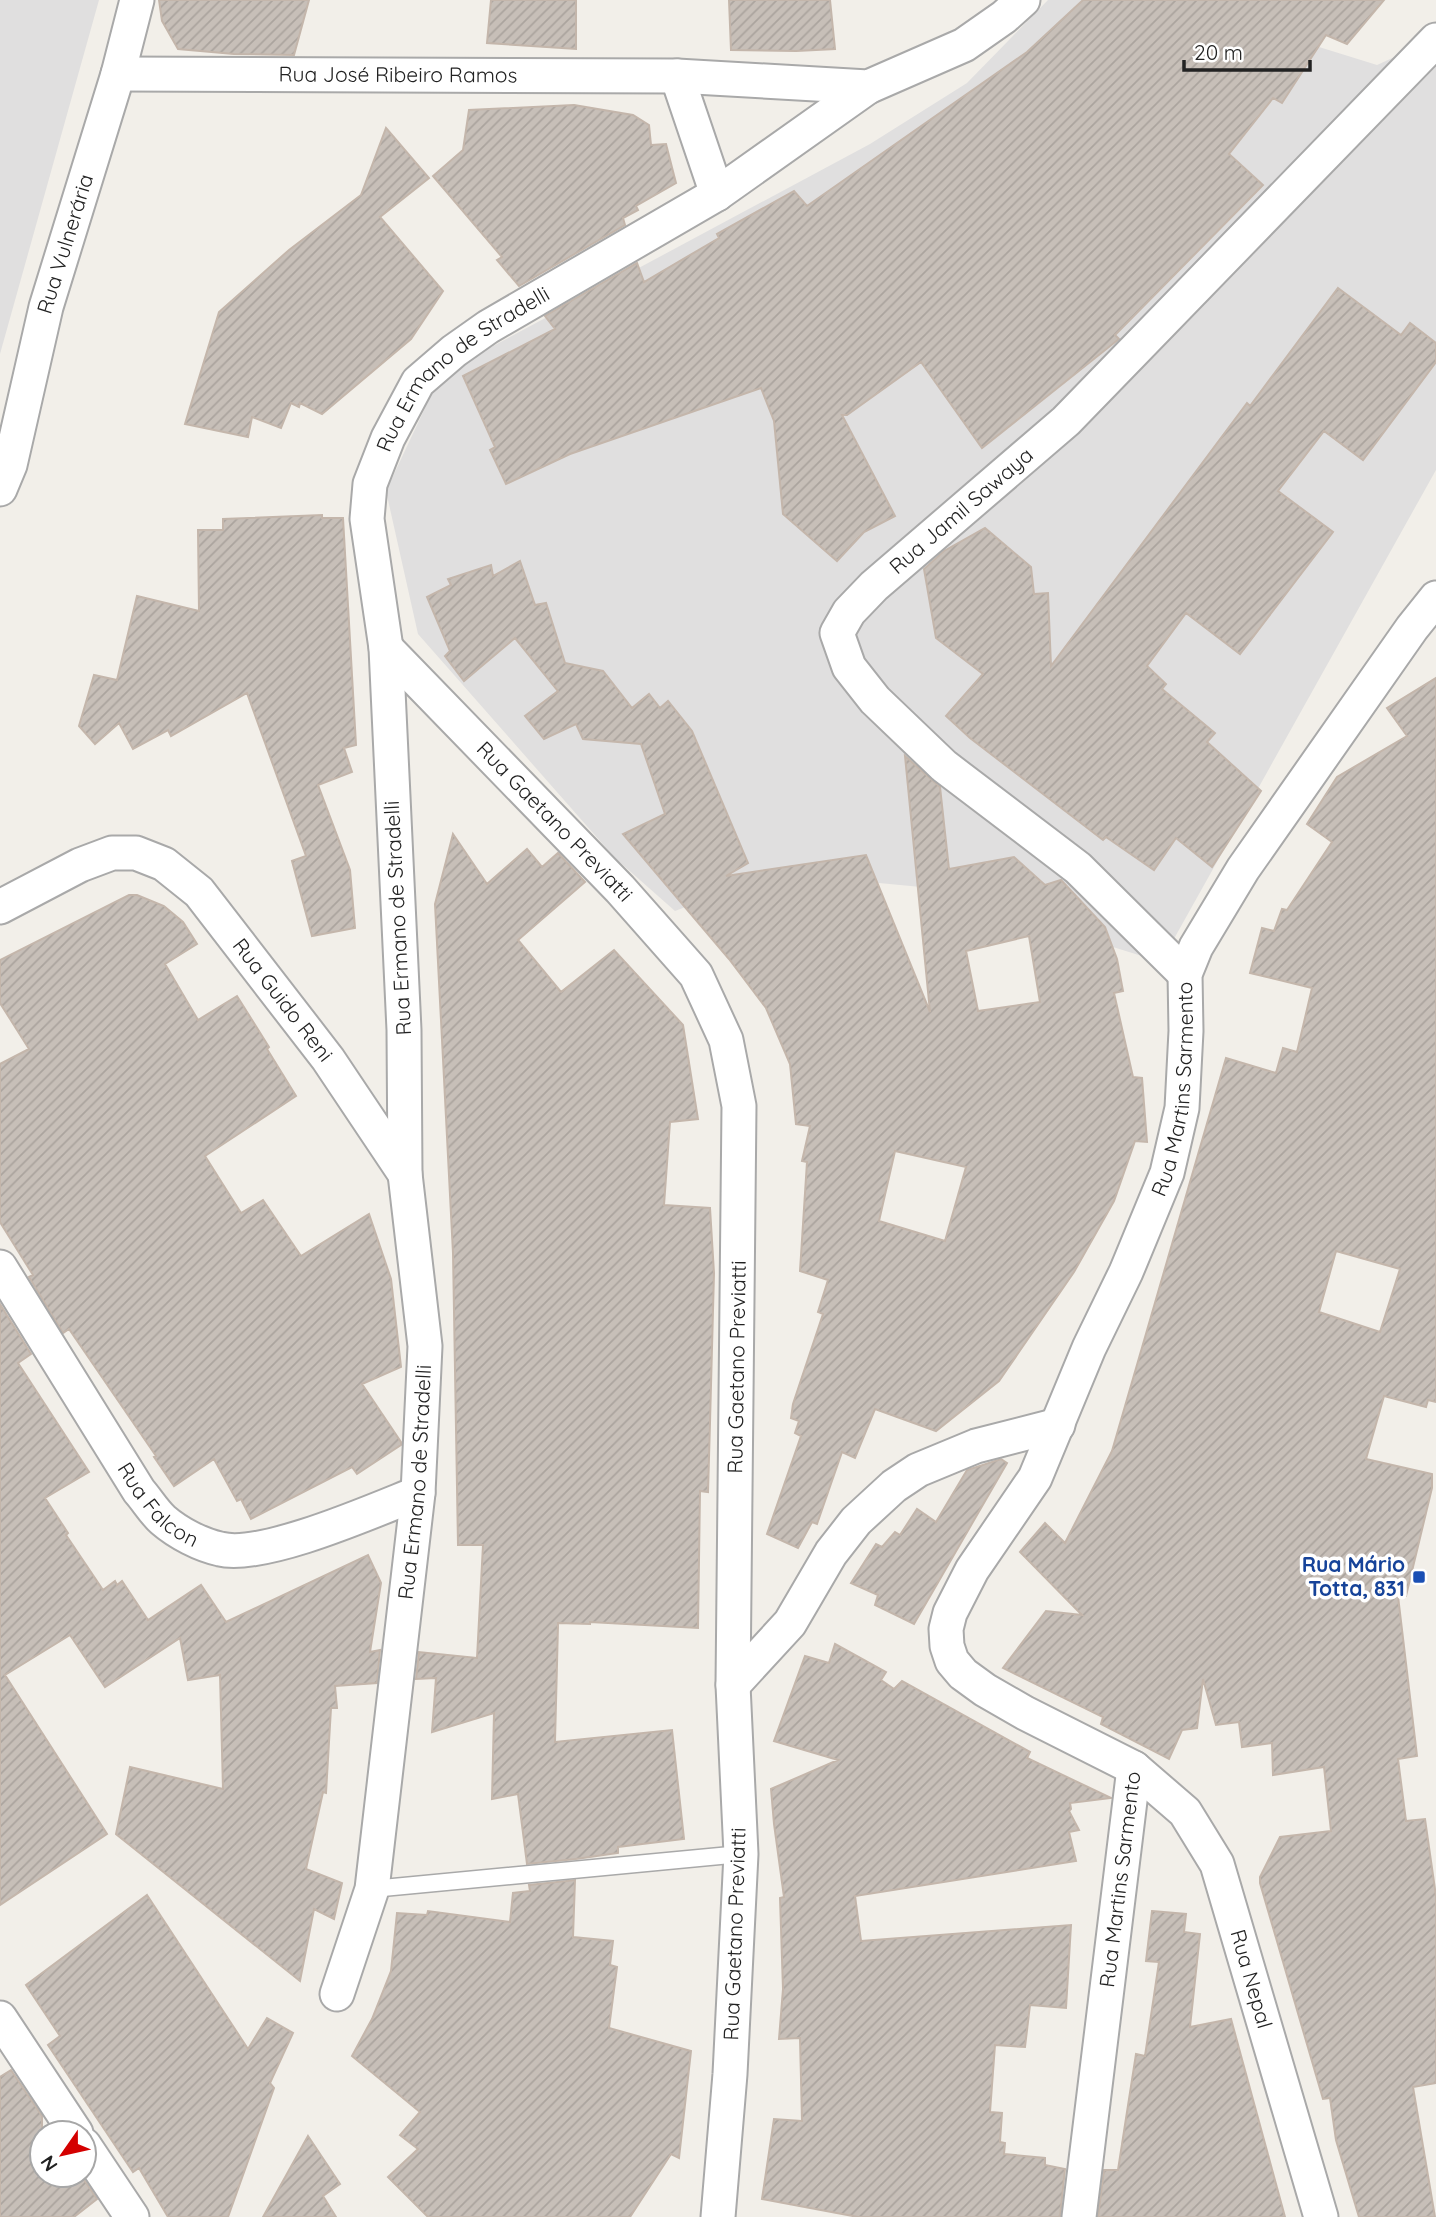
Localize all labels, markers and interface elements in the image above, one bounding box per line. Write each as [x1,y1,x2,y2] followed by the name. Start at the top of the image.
[1184,28,1310,72] scale bar
[1194,39,1243,65] text: 20 m
[279,61,517,87] street label: Rua José Ribeiro Ramos
[31,171,98,317] street label: Rua Vulnerária
[370,280,554,455] street label: Rua Ermano de Stradelli
[884,441,1038,579] street label: Rua Jamil Sawaya
[472,735,639,906] street label: Rua Gaetano Previatti
[378,800,416,1036] street label: Rua Ermano de Stradelli
[227,933,339,1066] street label: Rua Guido Reni
[1145,981,1198,1200] street label: Rua Martins Sarmento
[721,1260,751,1474] street label: Rua Gaetano Previatti
[392,1364,436,1601] street label: Rua Ermano de Stradelli
[112,1457,203,1552] street label: Rua Falcon
[1302,1551,1405,1601] place label: Rua Mário Totta, 831
[1411,1569,1427,1585] marker: Rua Mário Totta, 831
[1093,1770,1145,1989] street label: Rua Martins Sarmento
[717,1827,751,2041] street label: Rua Gaetano Previatti
[1225,1926,1278,2031] street label: Rua Nepal
[28,2119,98,2189] north arrow
[35,2151,63,2176] text: N

